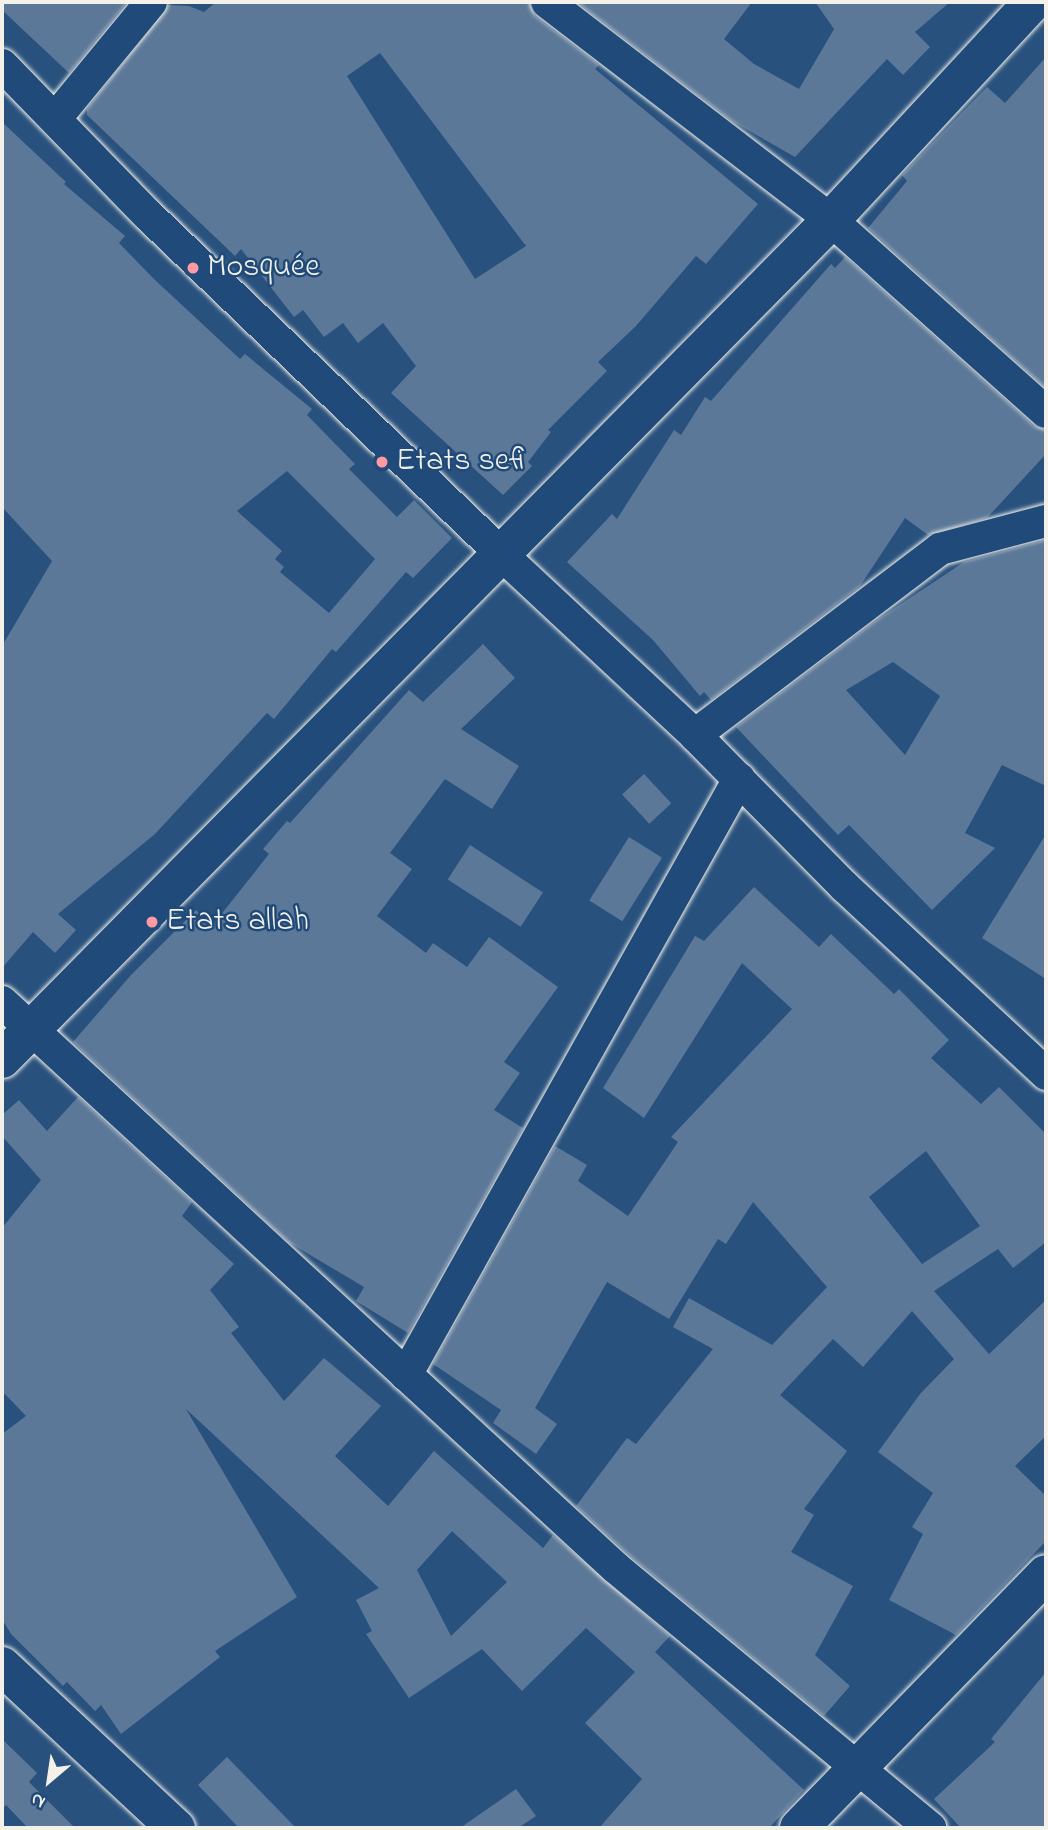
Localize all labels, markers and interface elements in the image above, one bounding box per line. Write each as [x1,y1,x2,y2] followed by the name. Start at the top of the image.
[207,249,320,287] place label: Mosquée
[185,260,201,276] marker: Mosquée
[396,443,530,481] place label: Etats sefi
[374,454,390,470] marker: Etats sefi
[166,903,309,941] place label: Etats allah
[144,914,160,930] marker: Etats allah
[14,1746,84,1816] north arrow
[26,1785,51,1815] text: N

